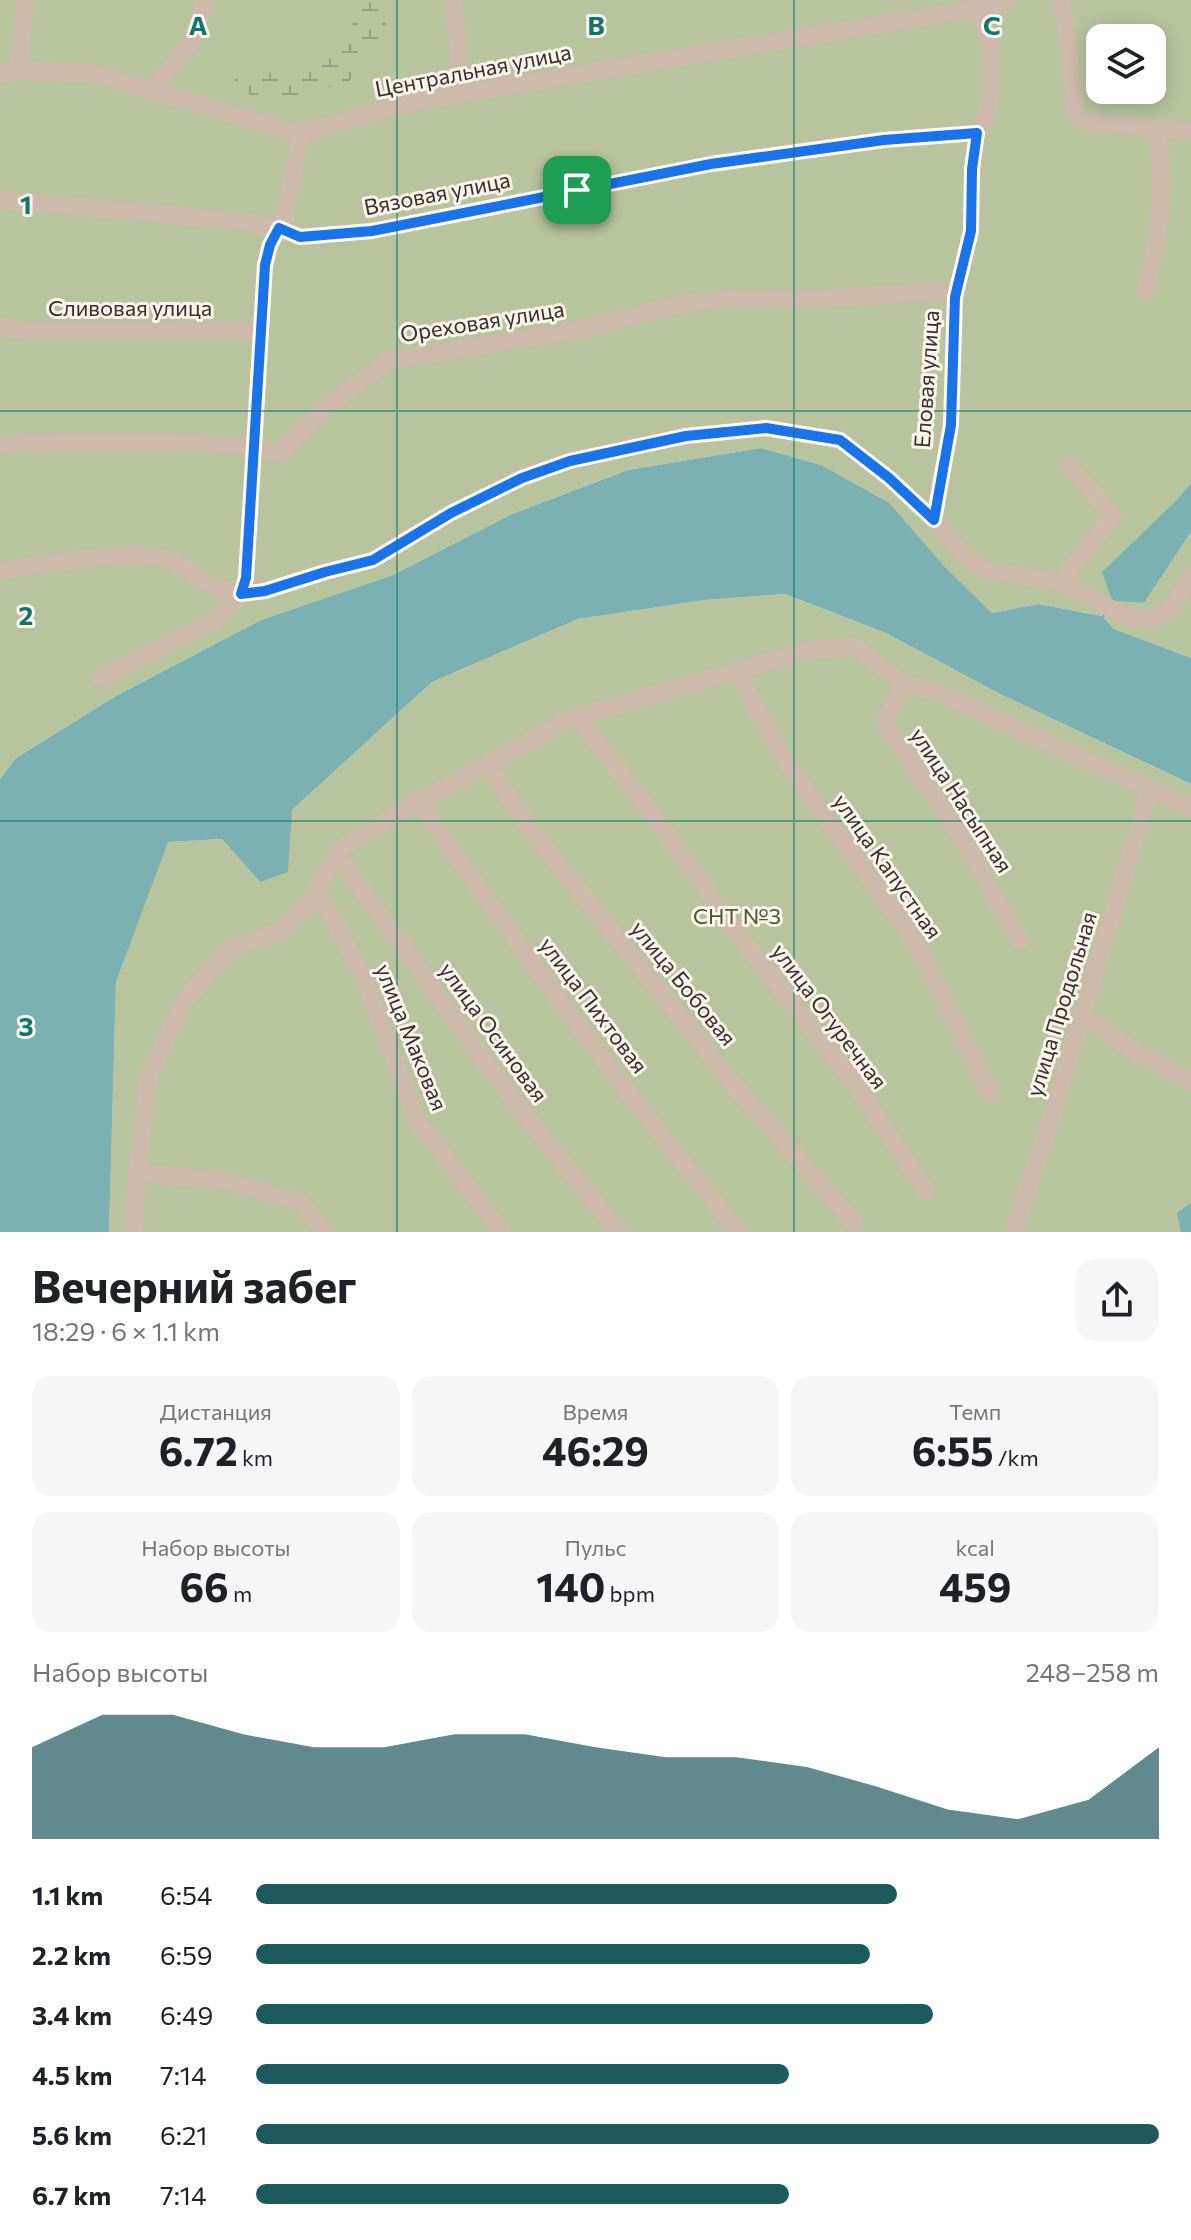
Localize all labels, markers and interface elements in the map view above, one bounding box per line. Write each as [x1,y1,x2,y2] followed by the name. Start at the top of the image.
[189,9,208,40] text: A
[587,9,605,40] text: B
[983,9,1001,40] text: C
[1086,24,1166,104] map controls
[1086,24,1166,104] button: layers
[373,38,573,102] street label: Центральная улица
[543,156,611,224] pin
[361,166,513,220] street label: Вязовая улица
[555,168,599,212] icon: arrive
[20,188,32,219] text: 1
[48,294,212,321] street label: Сливовая улица
[398,295,566,347] street label: Ореховая улица
[908,309,944,449] street label: Еловая улица
[19,599,33,630] text: 2
[905,723,1019,877] street label: улица Насыпная
[828,788,948,944] street label: улица Капустная
[693,902,781,929] park label: СНТ №3
[1020,908,1102,1100] street label: улица Продольная
[626,915,742,1051] street label: улица Бобовая
[534,932,654,1078] street label: улица Пихтовая
[767,938,893,1094] street label: улица Огуречная
[434,957,554,1107] street label: улица Осиновая
[370,960,454,1114] street label: улица Маковая
[18,1010,34,1041] text: 3
[32,1258,357,1312] text: Вечерний забег
[1075,1258,1159,1342] button: share
[32,1315,220,1346] text: 18:29 · 6 × 1.1 km
[160,1398,272,1425] text: Дистанция
[563,1398,628,1425] text: Время
[949,1398,1001,1425] text: Темп
[159,1425,238,1474] text: 6.72
[542,1425,649,1474] text: 46:29
[912,1425,994,1474] text: 6:55
[238,1444,273,1471] text: km
[994,1444,1039,1471] text: /km
[141,1534,290,1561] text: Набор высоты
[565,1534,626,1561] text: Пульс
[955,1534,995,1561] text: kcal
[179,1561,229,1610] text: 66
[536,1561,605,1610] text: 140
[939,1561,1011,1610] text: 459
[229,1580,252,1607] text: m
[605,1580,655,1607] text: bpm
[32,1656,208,1687] text: Набор высоты
[1026,1656,1159,1687] text: 248–258 m
[32,1879,103,1910] text: 1.1 km
[160,1879,212,1910] text: 6:54
[32,1939,111,1970] text: 2.2 km
[160,1939,213,1970] text: 6:59
[32,1999,112,2030] text: 3.4 km
[160,1999,213,2030] text: 6:49
[32,2059,112,2090] text: 4.5 km
[160,2059,207,2090] text: 7:14
[32,2119,112,2150] text: 5.6 km
[160,2119,207,2150] text: 6:21
[32,2179,111,2210] text: 6.7 km
[160,2179,207,2210] text: 7:14

